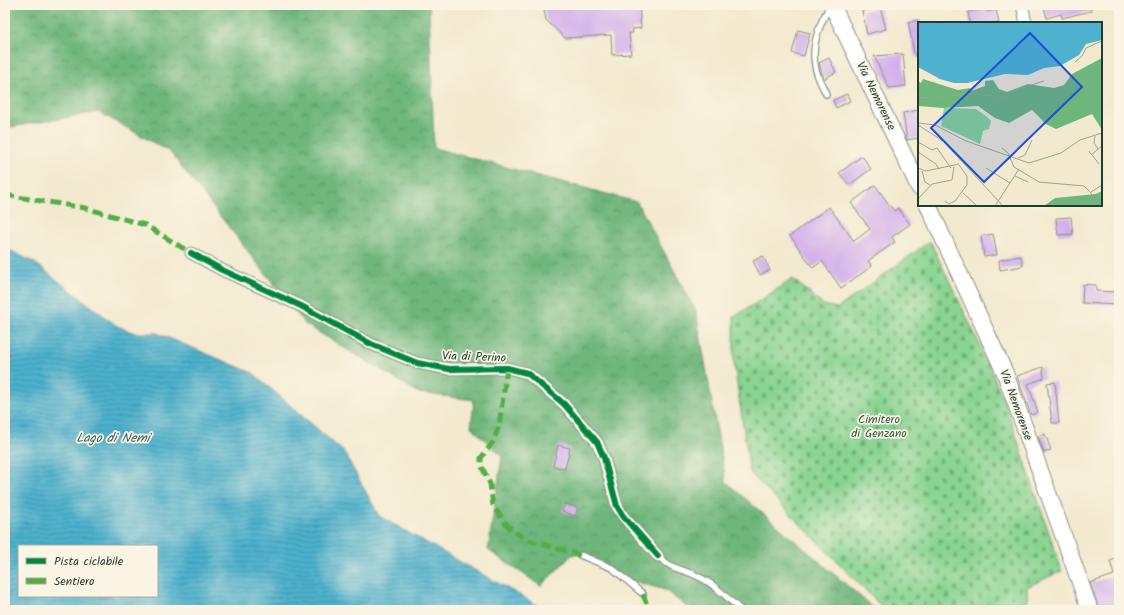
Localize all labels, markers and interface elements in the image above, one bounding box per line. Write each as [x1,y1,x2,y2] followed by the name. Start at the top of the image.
[918,22,1102,206] inset map
[851,58,901,134] street label: Via Nemorense
[442,346,506,368] street label: Via di Perino
[994,367,1038,444] street label: Via Nemorense
[851,410,907,443] park label: Cimitero di Genzano
[76,428,153,449] water label: Lago di Nemi
[18,545,158,597] legend
[54,552,124,571] text: Pista ciclabile
[54,572,94,591] text: Sentiero

